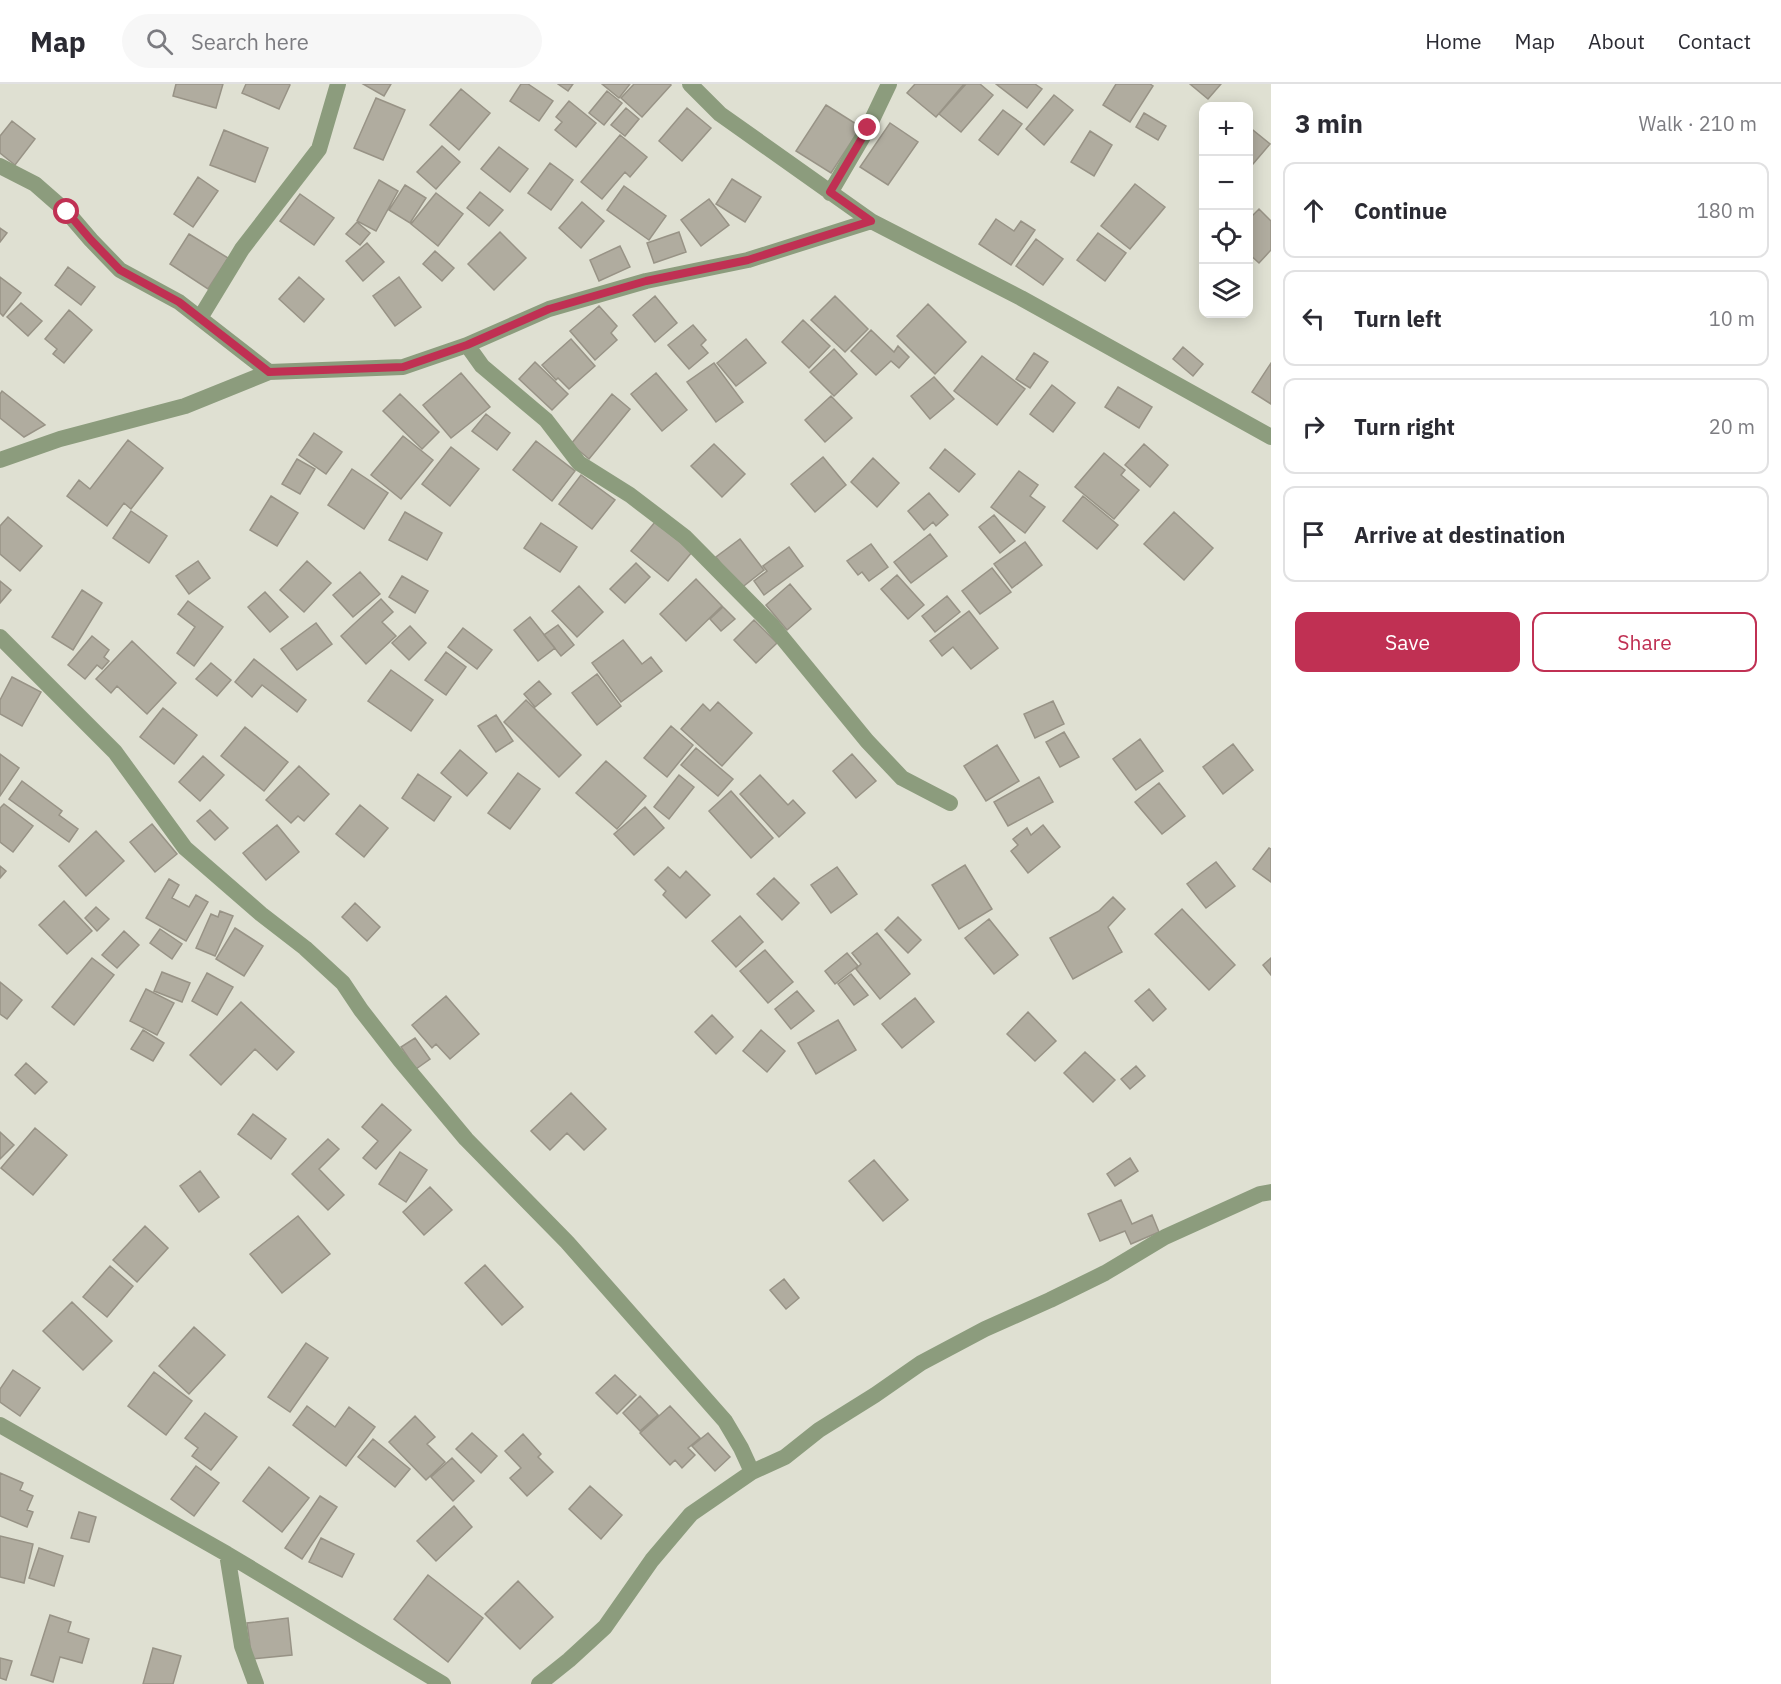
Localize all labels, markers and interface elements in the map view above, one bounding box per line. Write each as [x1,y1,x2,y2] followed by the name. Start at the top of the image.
[122,14,542,68] search box
[30,23,86,60] text: Map
[143,25,176,58] icon: search
[191,27,309,56] text: Search here
[1425,27,1482,55] text: Home
[1515,27,1555,55] text: Map
[1588,27,1645,55] text: About
[1678,27,1751,55] text: Contact
[1199,102,1253,318] map controls
[1199,102,1253,156] button: +
[1295,106,1363,140] text: 3 min
[1639,110,1757,137] text: Walk · 210 m
[854,114,880,140] route end
[1199,156,1253,210] button: −
[1297,194,1330,227] icon: ahead
[1354,196,1447,225] text: Continue
[1697,197,1755,224] text: 180 m
[53,198,79,224] route start
[1199,210,1253,264] button: locate
[1199,264,1253,318] button: layers
[1297,302,1330,335] icon: left
[1354,304,1442,333] text: Turn left
[1709,305,1755,332] text: 10 m
[1297,410,1330,443] icon: right
[1354,412,1455,441] text: Turn right
[1709,413,1755,440] text: 20 m
[1297,518,1330,551] icon: arrive
[1354,520,1565,549] text: Arrive at destination
[1295,612,1520,672] button: Save
[1532,612,1757,672] button: Share

